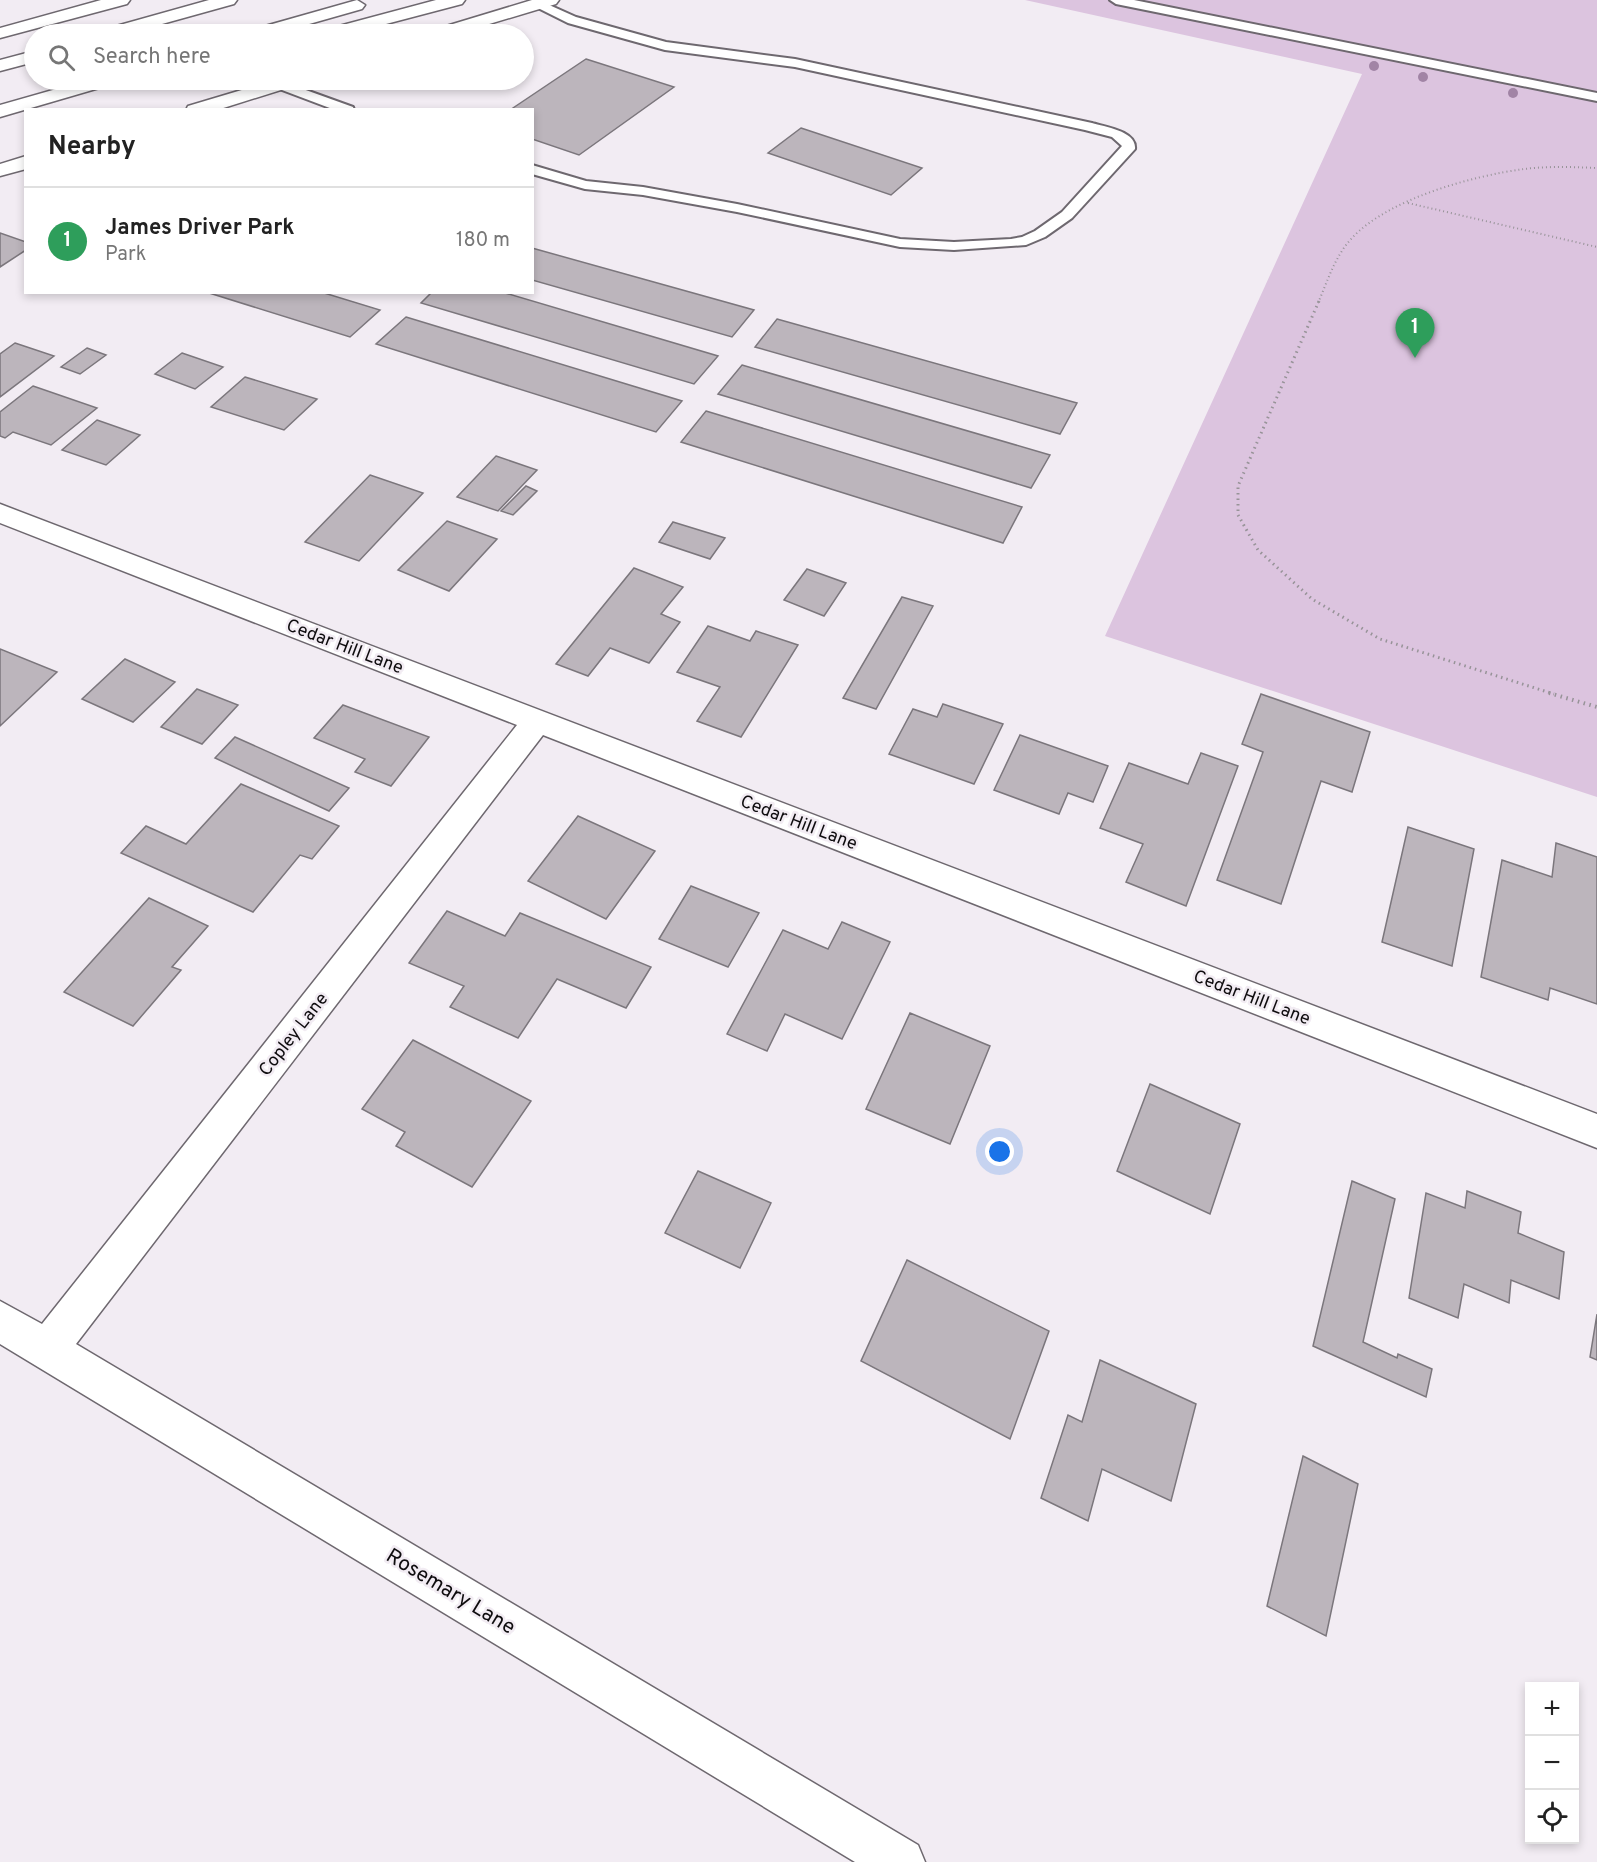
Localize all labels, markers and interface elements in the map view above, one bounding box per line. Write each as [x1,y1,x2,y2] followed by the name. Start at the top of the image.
[24,24,534,90] search box
[45,41,78,74] icon: search
[93,44,211,71] text: Search here
[48,131,136,164] text: Nearby
[105,215,295,242] text: James Driver Park
[64,228,72,254] text: 1
[456,228,510,254] text: 180 m
[105,242,146,268] text: Park
[1396,308,1434,358] pin: 1
[283,615,406,680] street label: Cedar Hill Lane
[737,791,860,856] street label: Cedar Hill Lane
[1190,966,1313,1031] street label: Cedar Hill Lane
[254,989,334,1081] street label: Copley Lane
[985,1137,1014,1166] your location
[381,1543,520,1642] street label: Rosemary Lane
[1525,1682,1579,1844] map controls
[1525,1682,1579,1736] button: +
[1525,1736,1579,1790] button: −
[1525,1790,1579,1844] button: locate

